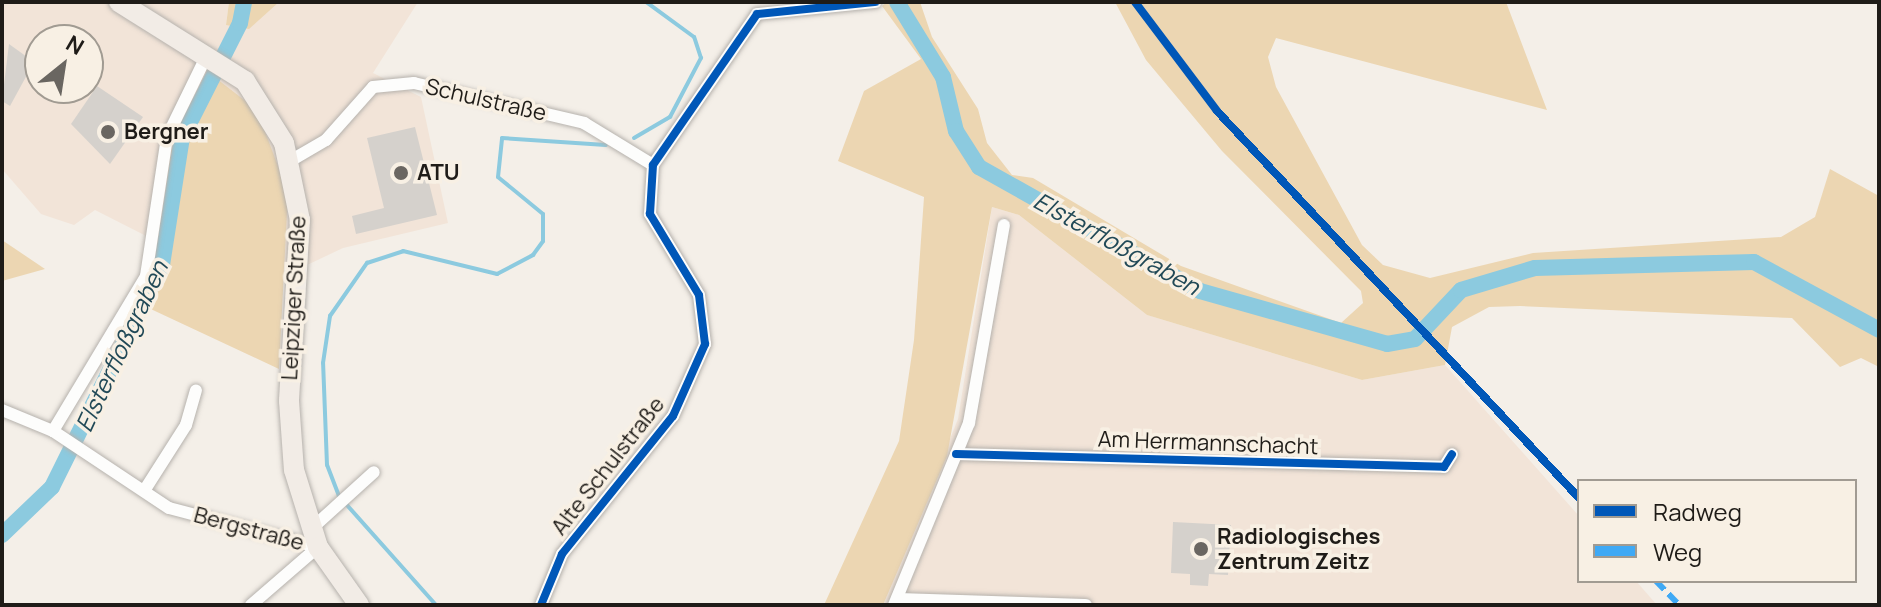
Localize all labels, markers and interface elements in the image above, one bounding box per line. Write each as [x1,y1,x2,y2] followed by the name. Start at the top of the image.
[24,24,104,104] north arrow
[61,28,89,62] text: N
[423,73,549,127] street label: Schulstraße
[124,119,209,145] place label: Bergner
[99,123,117,141] marker: Bergner
[417,160,460,186] place label: ATU
[392,164,410,182] marker: ATU
[1029,186,1205,300] water label: Elsterfloßgraben
[277,215,311,381] street label: Leipziger Straße
[69,256,173,436] water label: Elsterfloßgraben
[546,392,670,540] street label: Alte Schulstraße
[1097,426,1319,460] street label: Am Herrmannschacht
[1577,479,1857,583] legend
[1653,495,1742,528] text: Radweg
[191,502,307,556] street label: Bergstraße
[1217,523,1381,574] place label: Radiologisches Zentrum Zeitz
[1653,535,1702,568] text: Weg
[1192,540,1210,558] marker: Radiologisches Zentrum Zeitz

